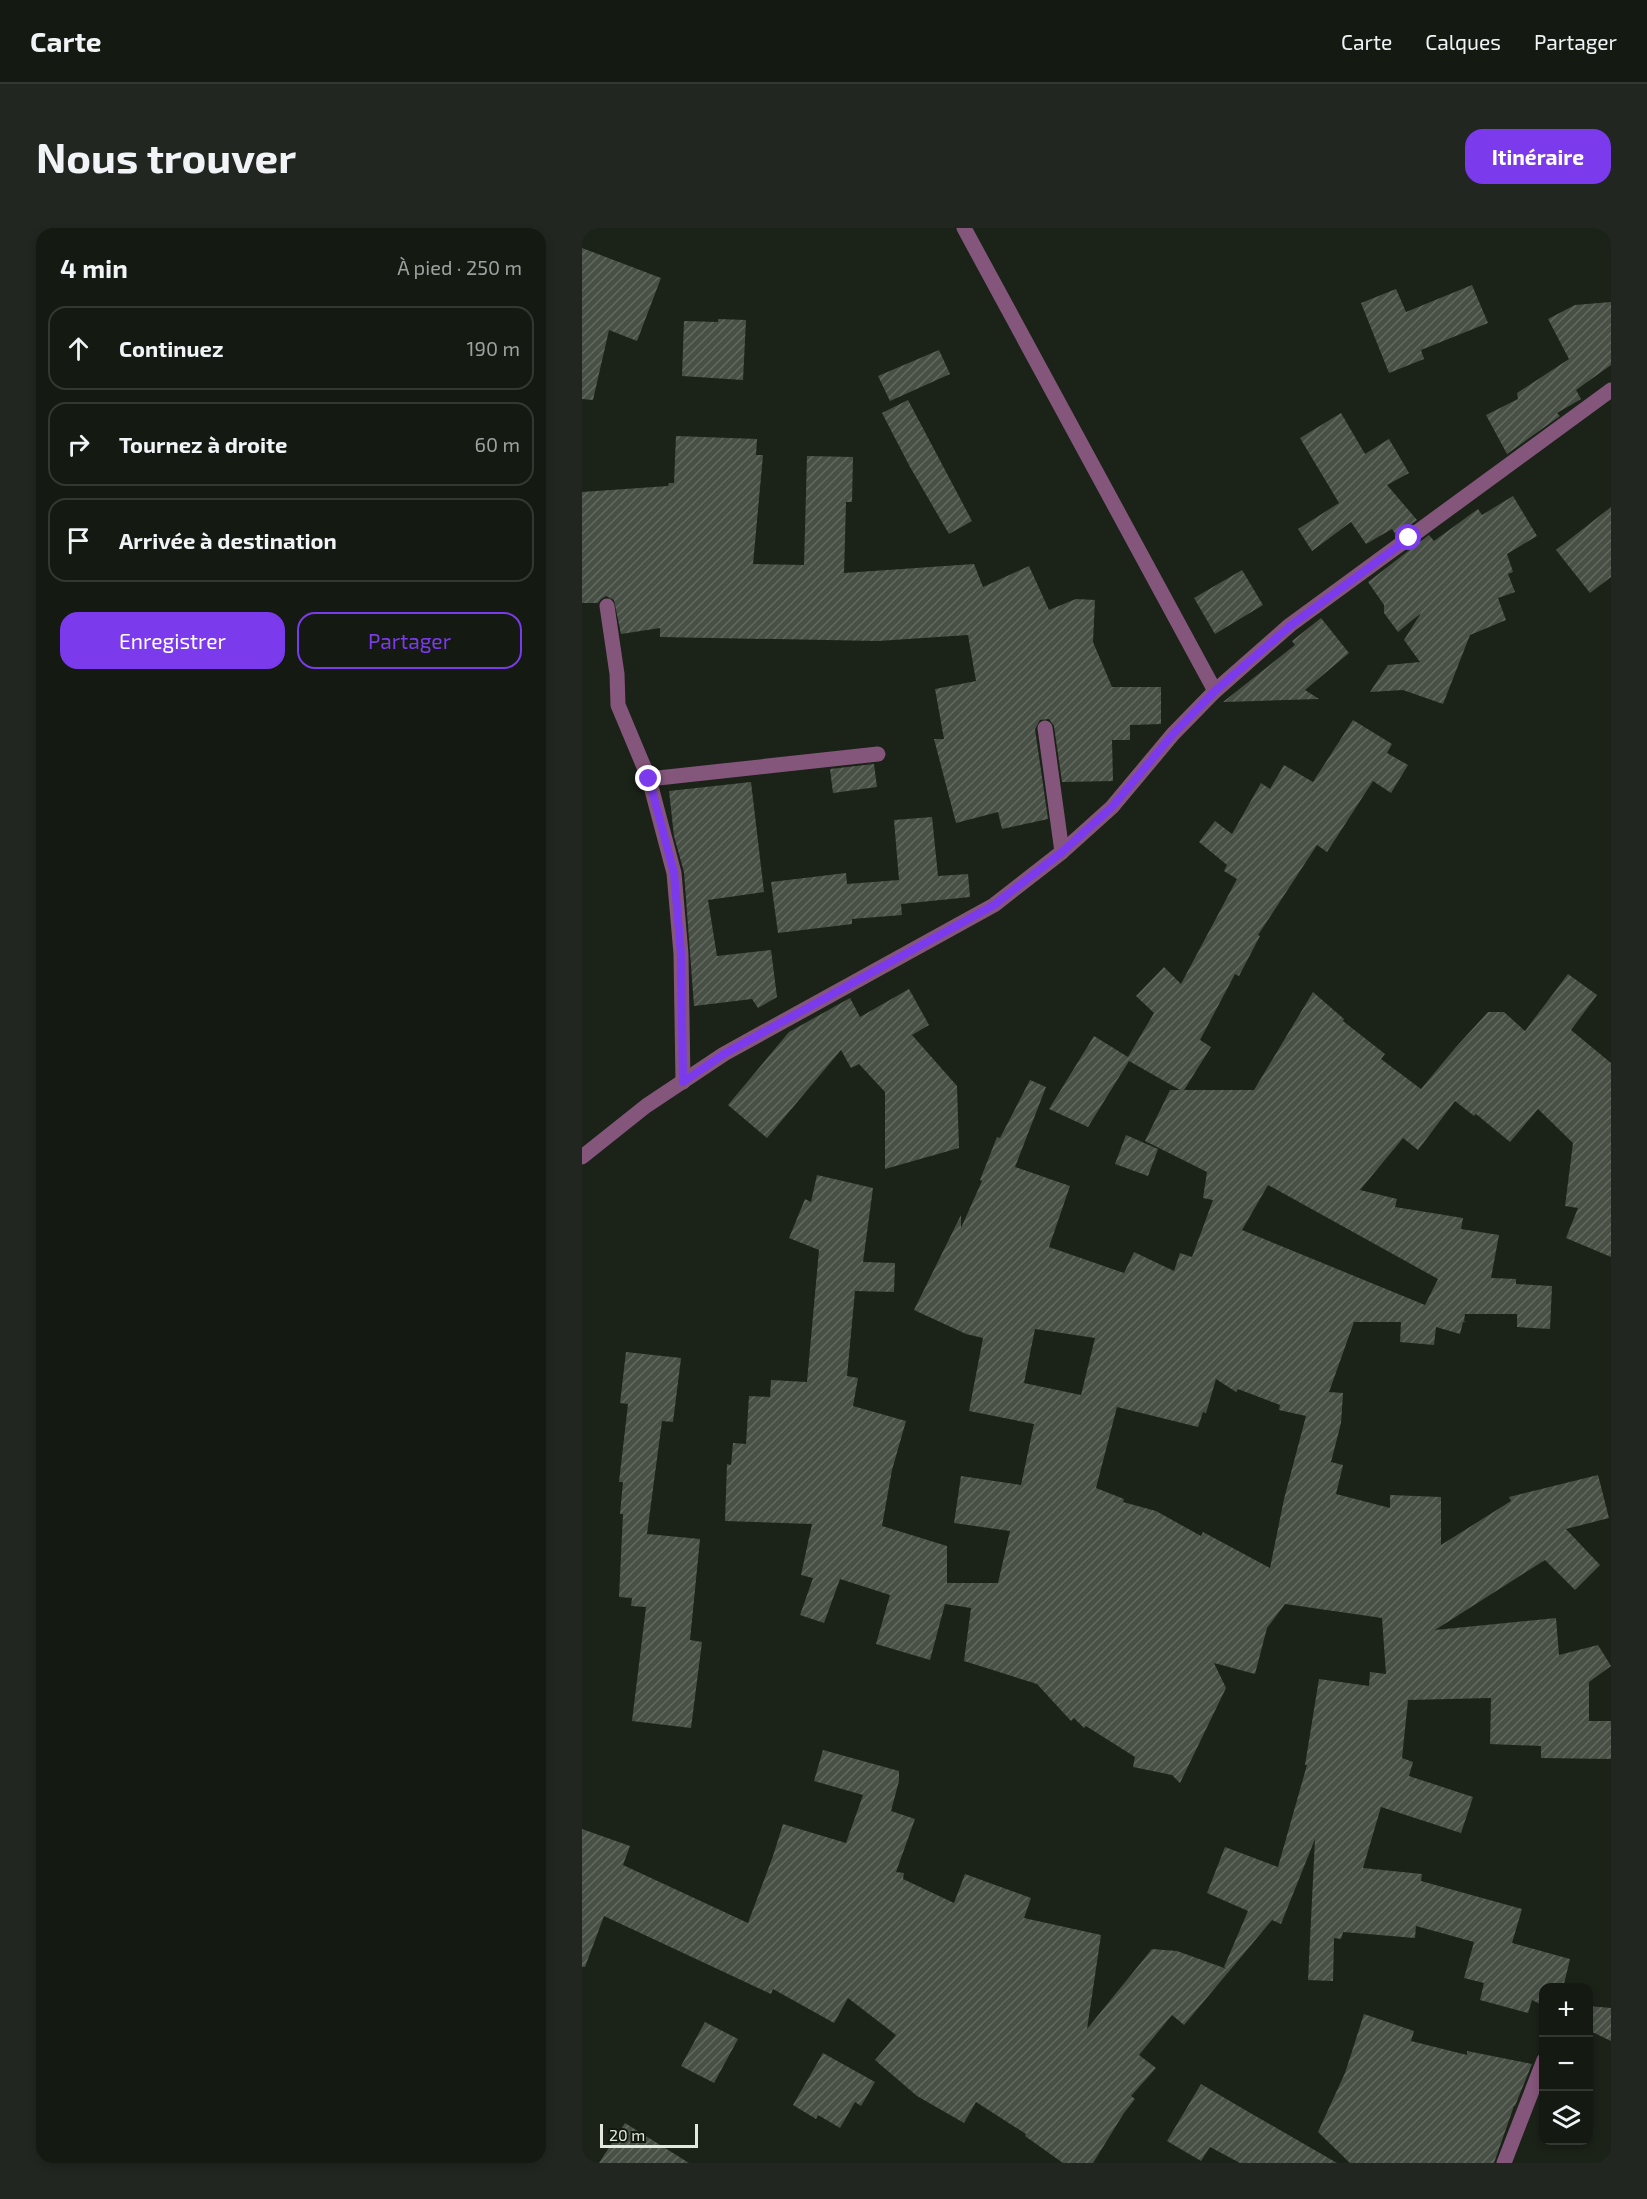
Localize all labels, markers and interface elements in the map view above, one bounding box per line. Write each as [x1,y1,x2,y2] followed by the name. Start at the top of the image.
[30,24,102,58] text: Carte
[1341,29,1392,54] text: Carte
[1425,29,1501,54] text: Calques
[1534,29,1617,54] text: Partager
[1465,129,1611,184] button: Itinéraire
[36,131,296,181] text: Nous trouver
[60,252,128,283] text: 4 min
[397,255,522,279] text: À pied · 250 m
[62,332,95,365] icon: ahead
[119,335,223,361] text: Continuez
[467,336,520,360] text: 190 m
[62,428,95,461] icon: right
[119,431,288,457] text: Tournez à droite
[475,432,520,456] text: 60 m
[62,524,95,557] icon: arrive
[1395,524,1421,550] route start
[119,527,337,553] text: Arrivée à destination
[60,612,285,669] button: Enregistrer
[297,612,522,669] button: Partager
[635,765,661,791] route end
[1539,1983,1593,2145] map controls
[1539,1983,1593,2037] button: +
[1539,2037,1593,2091] button: −
[1539,2091,1593,2145] button: layers
[600,2121,698,2148] scale bar
[609,2125,645,2144] text: 20 m

